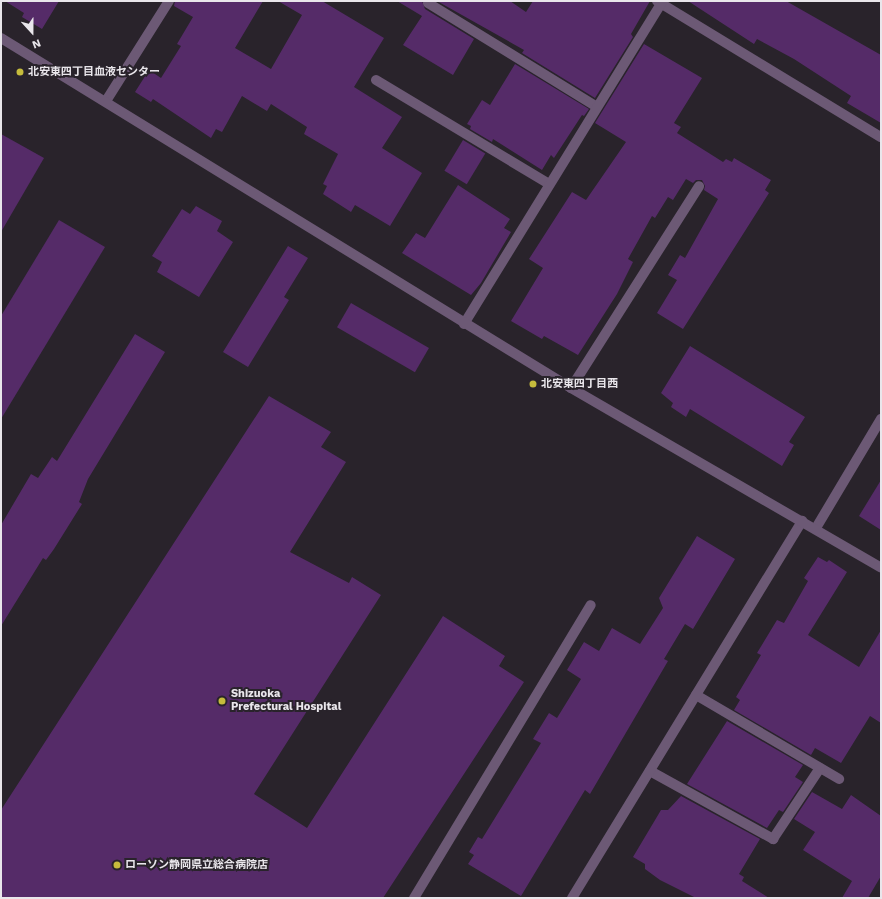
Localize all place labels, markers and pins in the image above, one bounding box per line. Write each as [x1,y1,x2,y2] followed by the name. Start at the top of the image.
[28,65,160,79] place label: 北安東四丁目血液センター
[15,67,25,77] marker: 北安東四丁目血液センター
[541,377,618,391] place label: 北安東四丁目西
[528,379,538,389] marker: 北安東四丁目西
[231,688,341,714] place label: Shizuoka Prefectural Hospital
[216,695,228,707] marker: Shizuoka Prefectural Hospital
[125,858,268,872] place label: ローソン静岡県立総合病院店
[112,860,122,870] marker: ローソン静岡県立総合病院店

